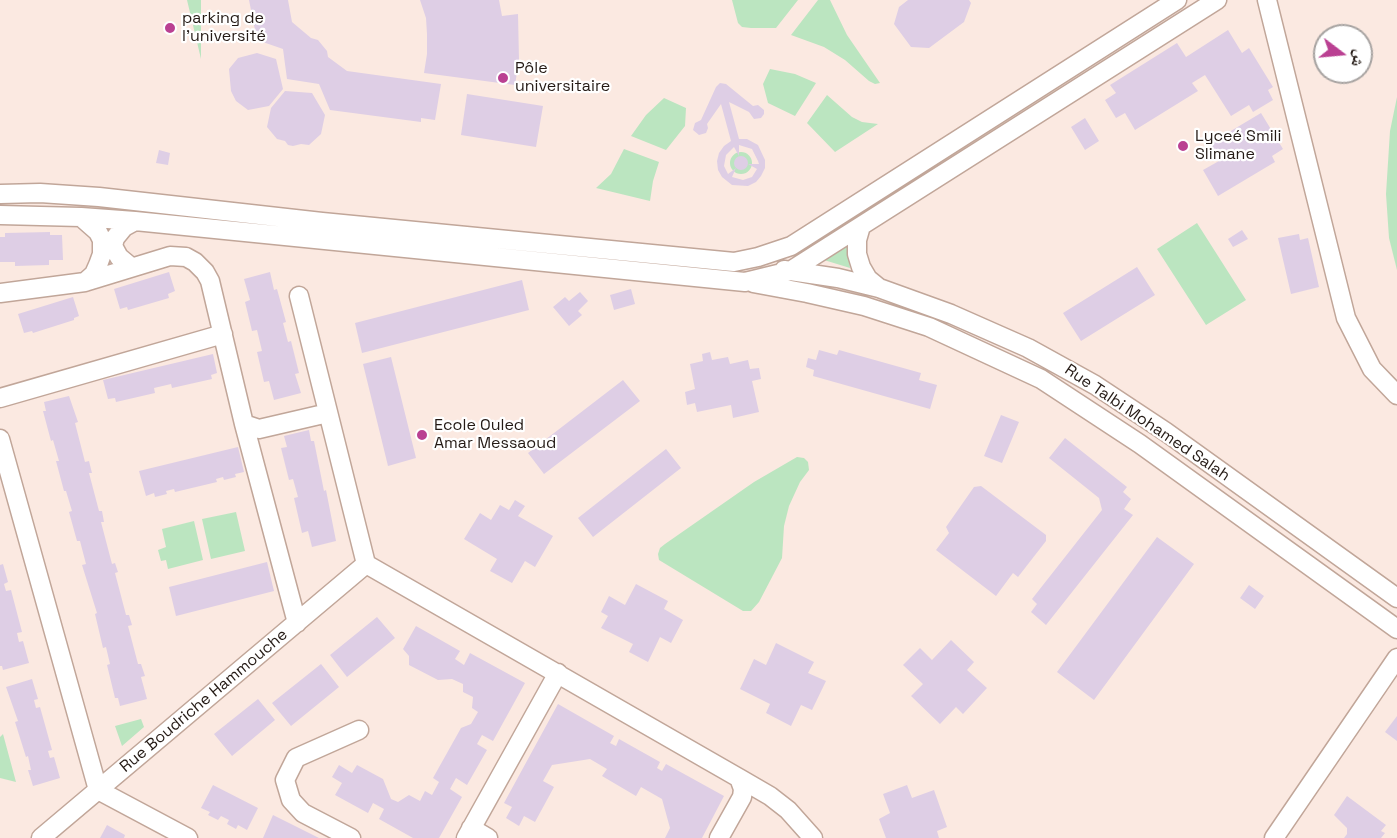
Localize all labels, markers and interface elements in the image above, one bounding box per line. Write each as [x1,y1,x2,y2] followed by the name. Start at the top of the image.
[182,9,266,47] place label: parking de l'université
[163,21,177,35] marker: parking de l'université
[1313,24,1373,84] north arrow
[1346,47,1371,70] text: ش
[515,59,610,97] place label: Pôle universitaire
[496,71,510,85] marker: Pôle universitaire
[1195,127,1281,165] place label: Lyceé Smili Slimane
[1176,139,1190,153] marker: Lyceé Smili Slimane
[1061,360,1233,486] street label: Rue Talbi Mohamed Salah
[434,416,556,454] place label: Ecole Ouled Amar Messaoud
[415,428,429,442] marker: Ecole Ouled Amar Messaoud
[116,625,292,777] street label: Rue Boudriche Hammouche

